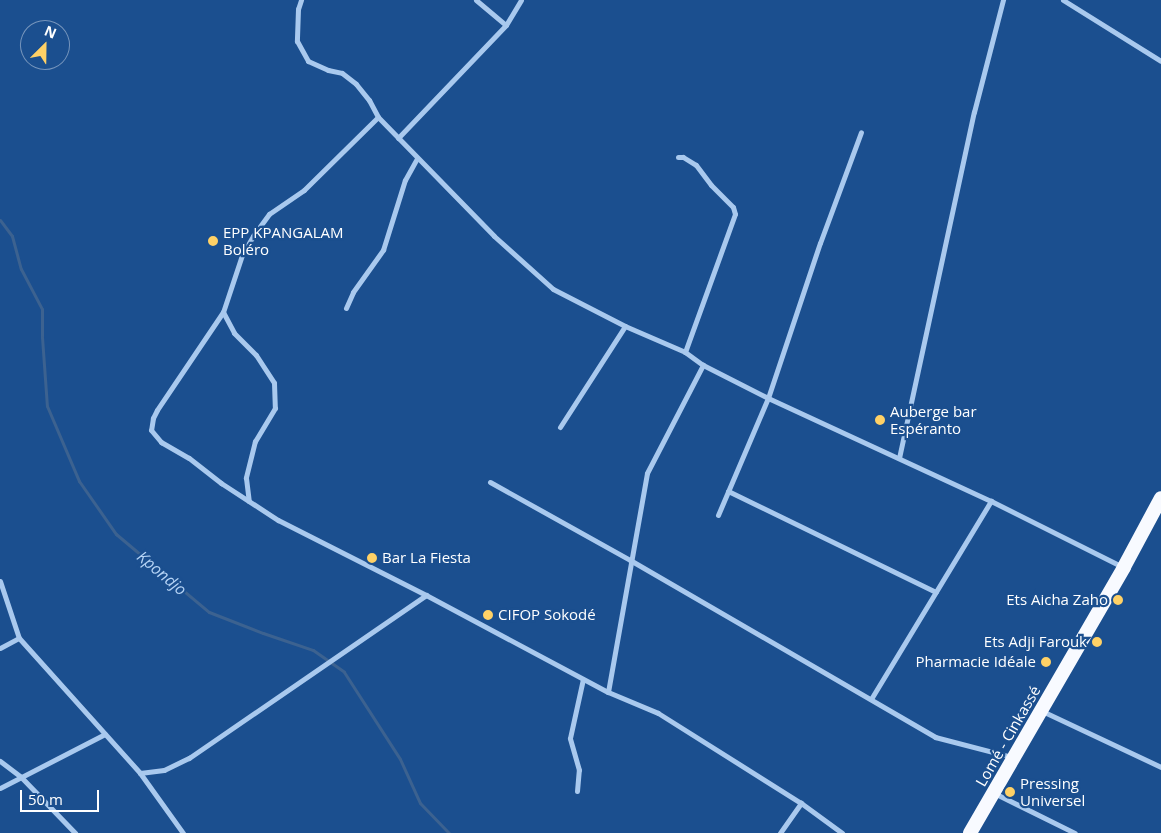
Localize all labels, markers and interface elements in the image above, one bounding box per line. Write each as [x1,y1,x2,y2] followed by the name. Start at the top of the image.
[20,20,70,70] north arrow
[42,21,60,43] text: N
[223,223,343,258] place label: EPP KPANGALAM Boléro
[207,235,219,247] marker: EPP KPANGALAM Boléro
[890,402,977,437] place label: Auberge bar Espéranto
[874,414,886,426] marker: Auberge bar Espéranto
[133,547,191,599] water label: Kpondjo
[382,549,471,567] place label: Bar La Fiesta
[366,552,378,564] marker: Bar La Fiesta
[1006,591,1108,609] place label: Ets Aicha Zaho
[1112,594,1124,606] marker: Ets Aicha Zaho
[498,606,596,624] place label: CIFOP Sokodé
[482,609,494,621] marker: CIFOP Sokodé
[984,633,1087,651] place label: Ets Adji Farouk
[1091,636,1103,648] marker: Ets Adji Farouk
[915,653,1036,671] place label: Pharmacie Idéale
[1040,656,1052,668] marker: Pharmacie Idéale
[972,683,1044,789] street label: Lomé - Cinkassé
[1020,774,1085,809] place label: Pressing Universel
[22,780,101,812] scale bar
[1004,786,1016,798] marker: Pressing Universel
[28,789,63,809] text: 50 m

